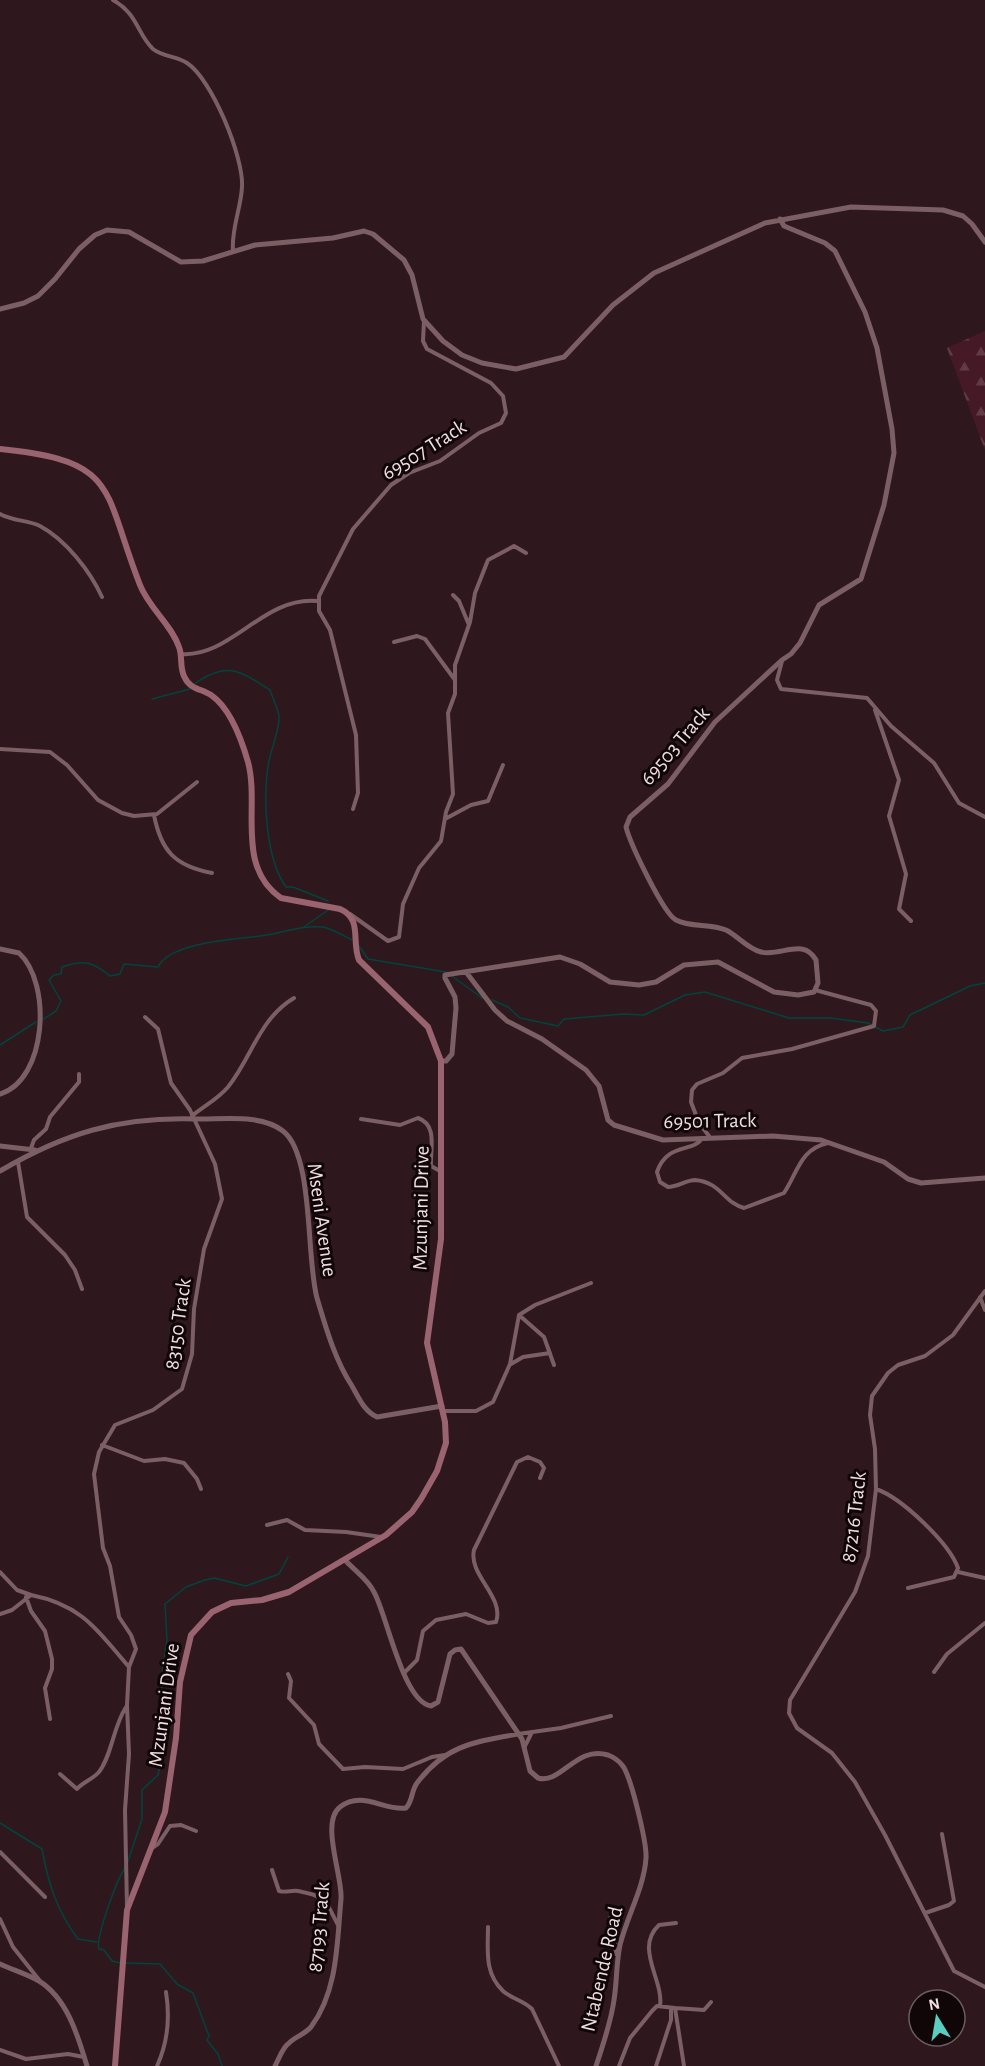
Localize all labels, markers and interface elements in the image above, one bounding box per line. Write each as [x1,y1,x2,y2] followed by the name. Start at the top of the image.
[378,416,470,484] street label: 69507 Track
[637,703,714,789] street label: 69503 Track
[663,1110,757,1132] street label: 69501 Track
[409,1145,433,1271] street label: Mzunjani Drive
[304,1162,340,1278] street label: Mseni Avenue
[161,1277,195,1371] street label: 83150 Track
[838,1470,870,1564] street label: 87216 Track
[145,1642,183,1768] street label: Mzunjani Drive
[305,1880,333,1973] street label: 87193 Track
[577,1904,627,2034] street label: Ntabende Road
[907,1988,967,2048] north arrow
[927,1995,941,2013] text: N

